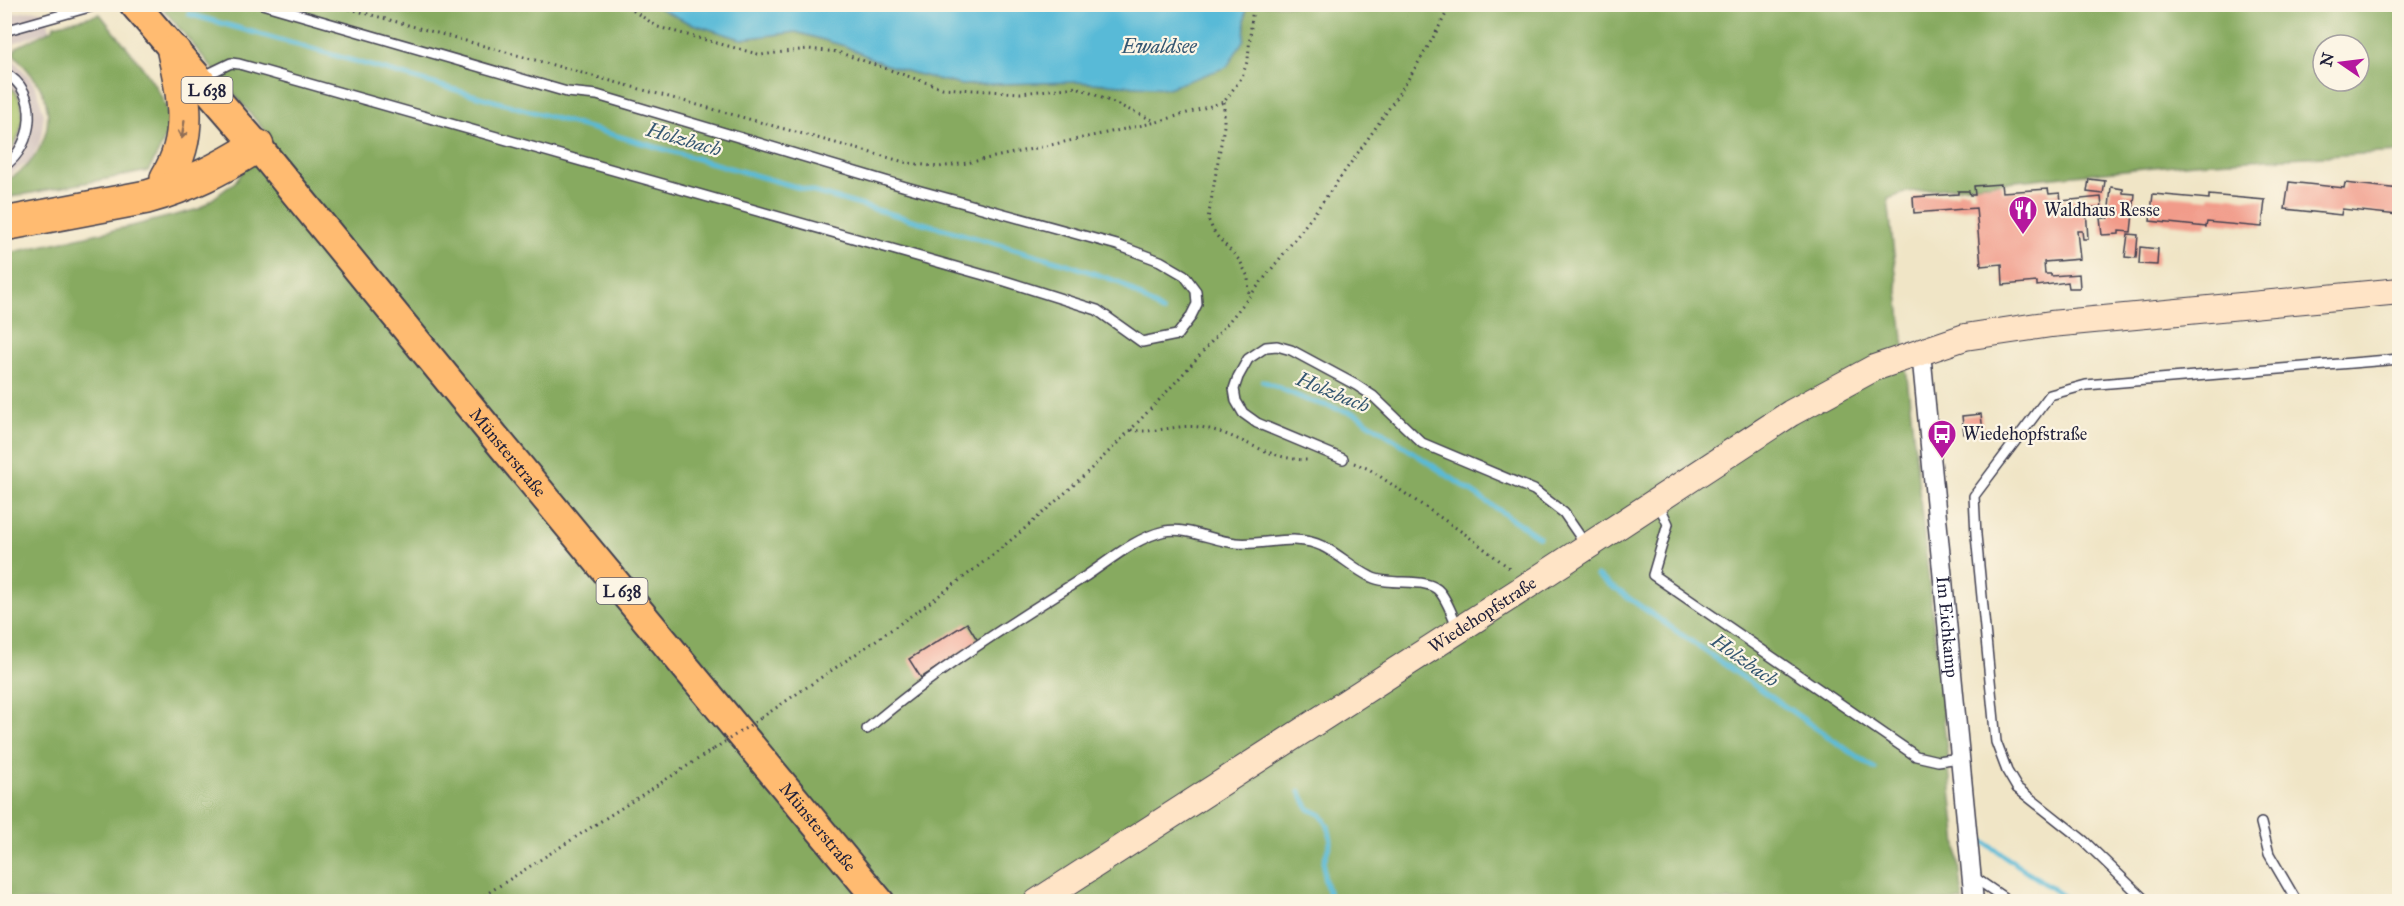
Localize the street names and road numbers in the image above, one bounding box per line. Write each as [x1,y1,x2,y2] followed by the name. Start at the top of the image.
[182,77,232,103] road number: L 638
[465,404,551,502] street label: Münsterstraße
[1424,572,1541,658] street label: Wiedehopfstraße
[1932,575,1963,679] street label: Im Eichkamp
[596,578,648,604] road number: L 638
[775,778,861,876] street label: Münsterstraße

